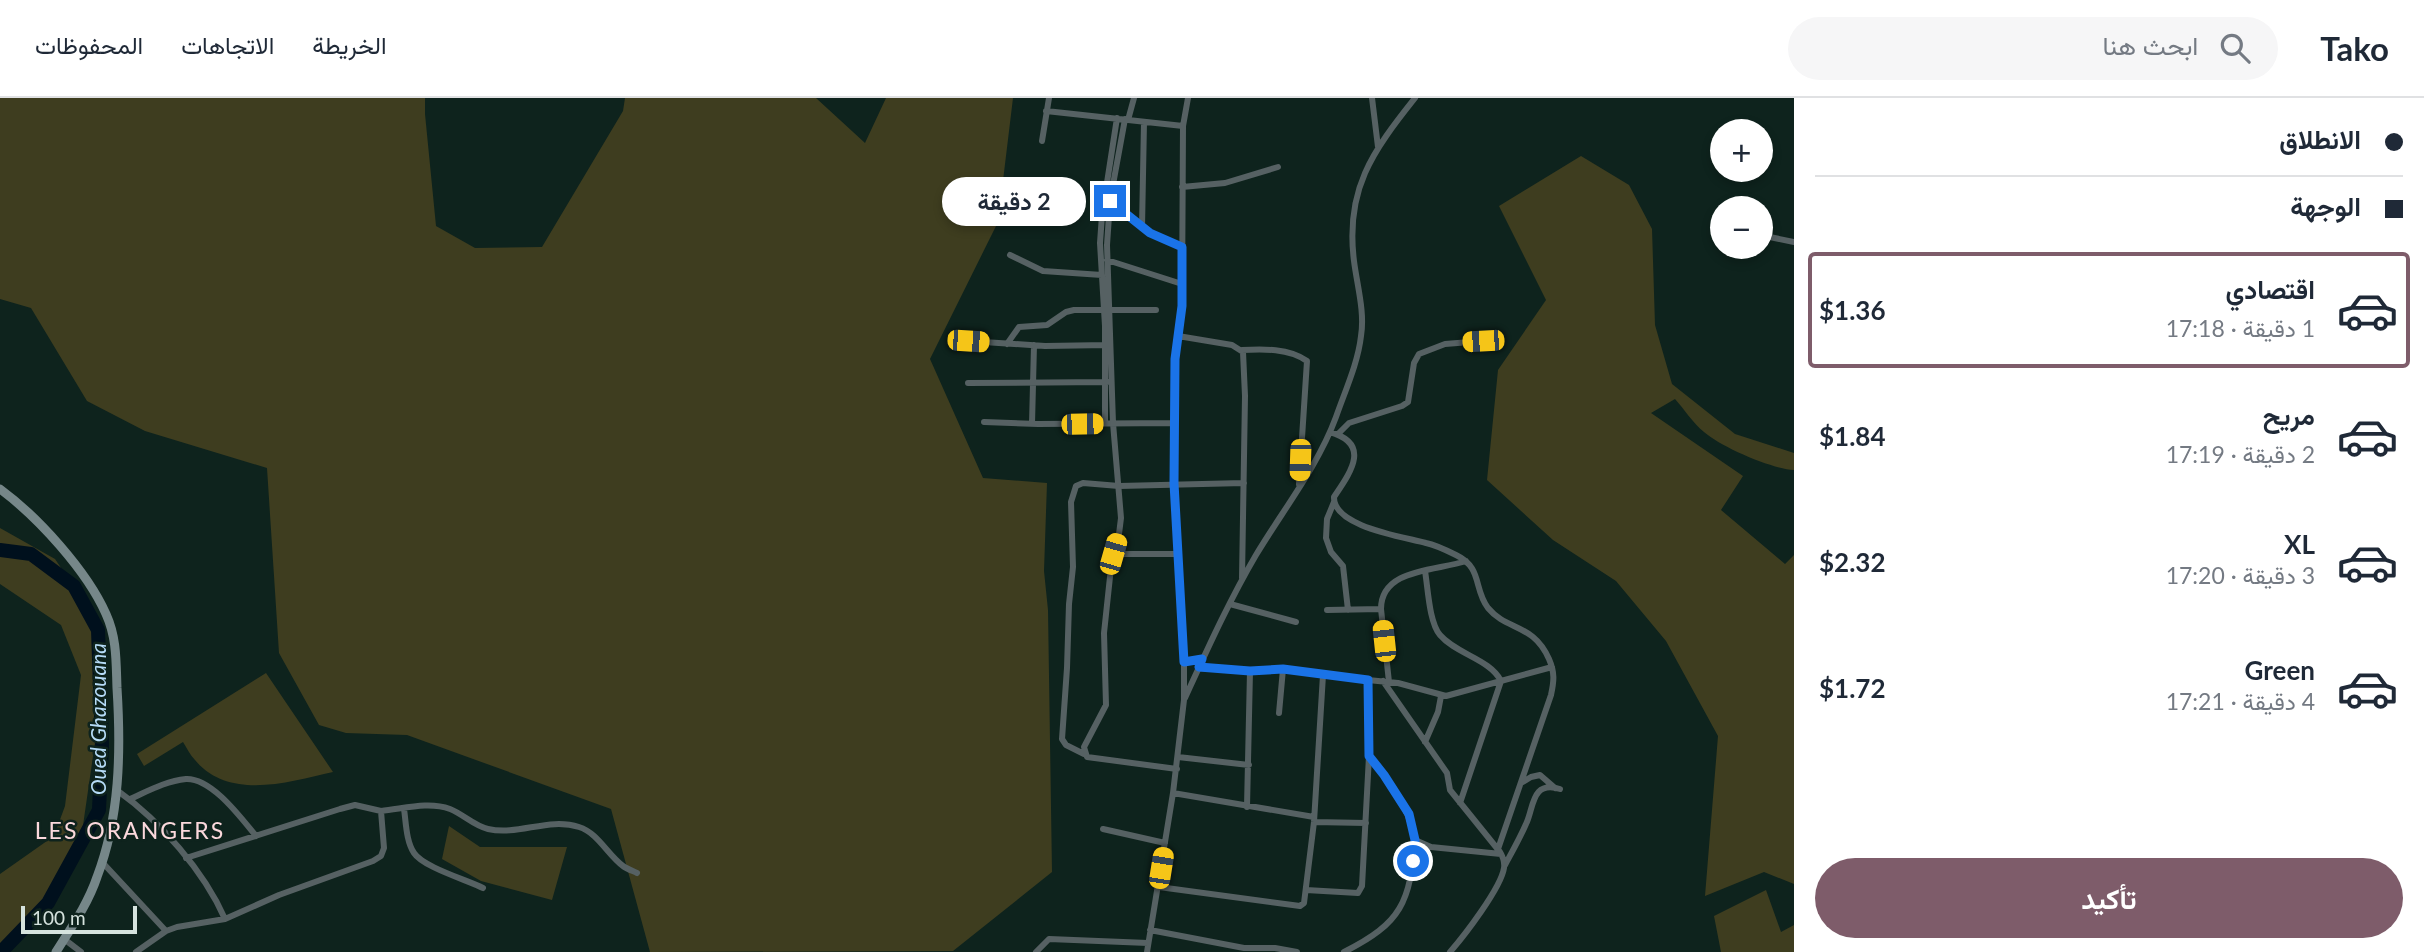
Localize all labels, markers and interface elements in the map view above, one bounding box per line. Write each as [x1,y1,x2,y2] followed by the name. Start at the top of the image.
[1788,17,2278,80] search box
[2320,28,2389,68] text: Tako
[2102,29,2198,61] text: ابحث هنا
[2216,29,2254,67] icon: search
[35,30,143,59] text: المحفوظات
[181,30,274,59] text: الاتجاهات
[312,30,387,59] text: الخريطة
[1710,119,1773,259] map controls
[1710,119,1773,182] button: +
[2279,123,2361,155] text: الانطلاق
[942,176,1086,226] callout: 2 دقيقة
[1094,185,1126,217] route end
[977,187,1051,215] text: 2 دقيقة
[2290,190,2361,222] text: الوجهة
[1710,196,1773,259] button: −
[2226,273,2315,305] text: اقتصادي
[2336,279,2399,342] icon: car
[1819,294,1886,326] text: $1.36
[2166,314,2315,342] text: 1 دقيقة · 17:18
[947,329,990,353] car
[1462,329,1505,353] car
[2263,399,2315,431] text: مريح
[2336,405,2399,468] icon: car
[1061,413,1104,435] car
[1819,420,1886,452] text: $1.84
[1289,439,1312,481] car
[2166,440,2315,468] text: 2 دقيقة · 17:19
[2284,528,2315,560] text: XL
[1098,531,1129,577] car
[2336,531,2399,594] icon: car
[1819,546,1886,578] text: $2.32
[2166,561,2315,589] text: 3 دقيقة · 17:20
[1372,619,1397,663] car
[85,643,110,795] water label: Oued Ghazouana
[2245,654,2315,686] text: Green
[2336,657,2399,720] icon: car
[1819,672,1886,704] text: $1.72
[2166,687,2315,715] text: 4 دقيقة · 17:21
[35,816,225,844] district label: LES ORANGERS
[1397,845,1429,877] route start
[1148,846,1175,890] car
[1815,858,2403,938] button: تأكيد
[21,903,136,935] scale bar
[32,906,86,929] text: 100 m

